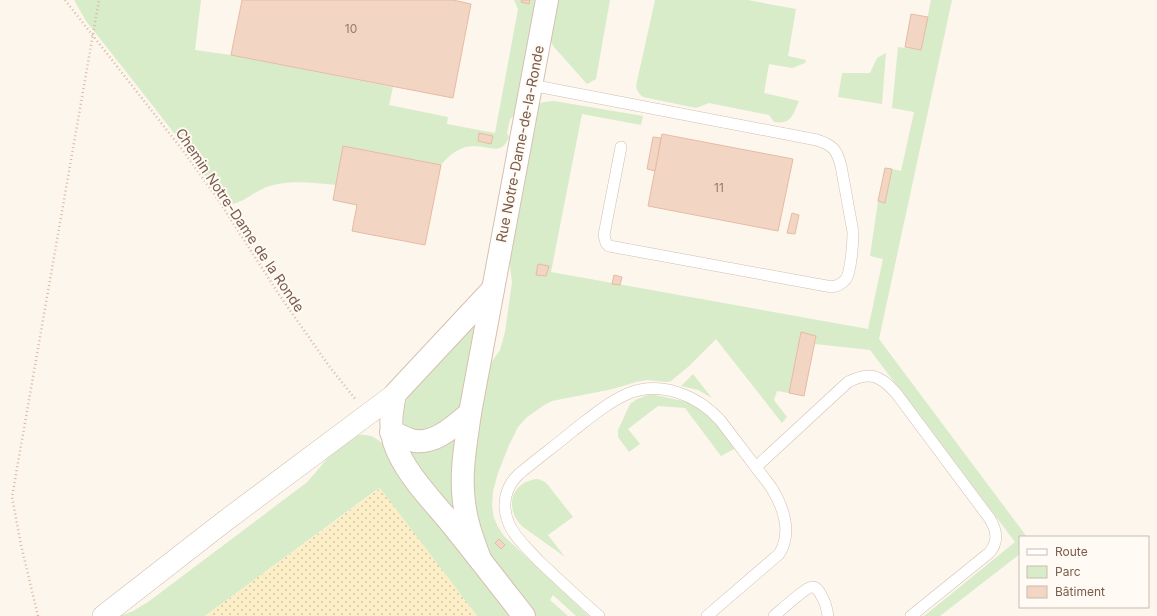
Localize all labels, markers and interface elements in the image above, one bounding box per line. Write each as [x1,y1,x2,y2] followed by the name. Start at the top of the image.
[345,21,357,36] house number: 10
[492,44,547,244] street label: Rue Notre-Dame-de-la-Ronde
[172,125,308,315] street label: Chemin Notre-Dame de la Ronde
[714,180,724,195] house number: 11
[1019,536,1149,608] legend
[1055,544,1088,559] text: Route
[1055,564,1081,579] text: Parc
[1055,584,1105,599] text: Bâtiment

